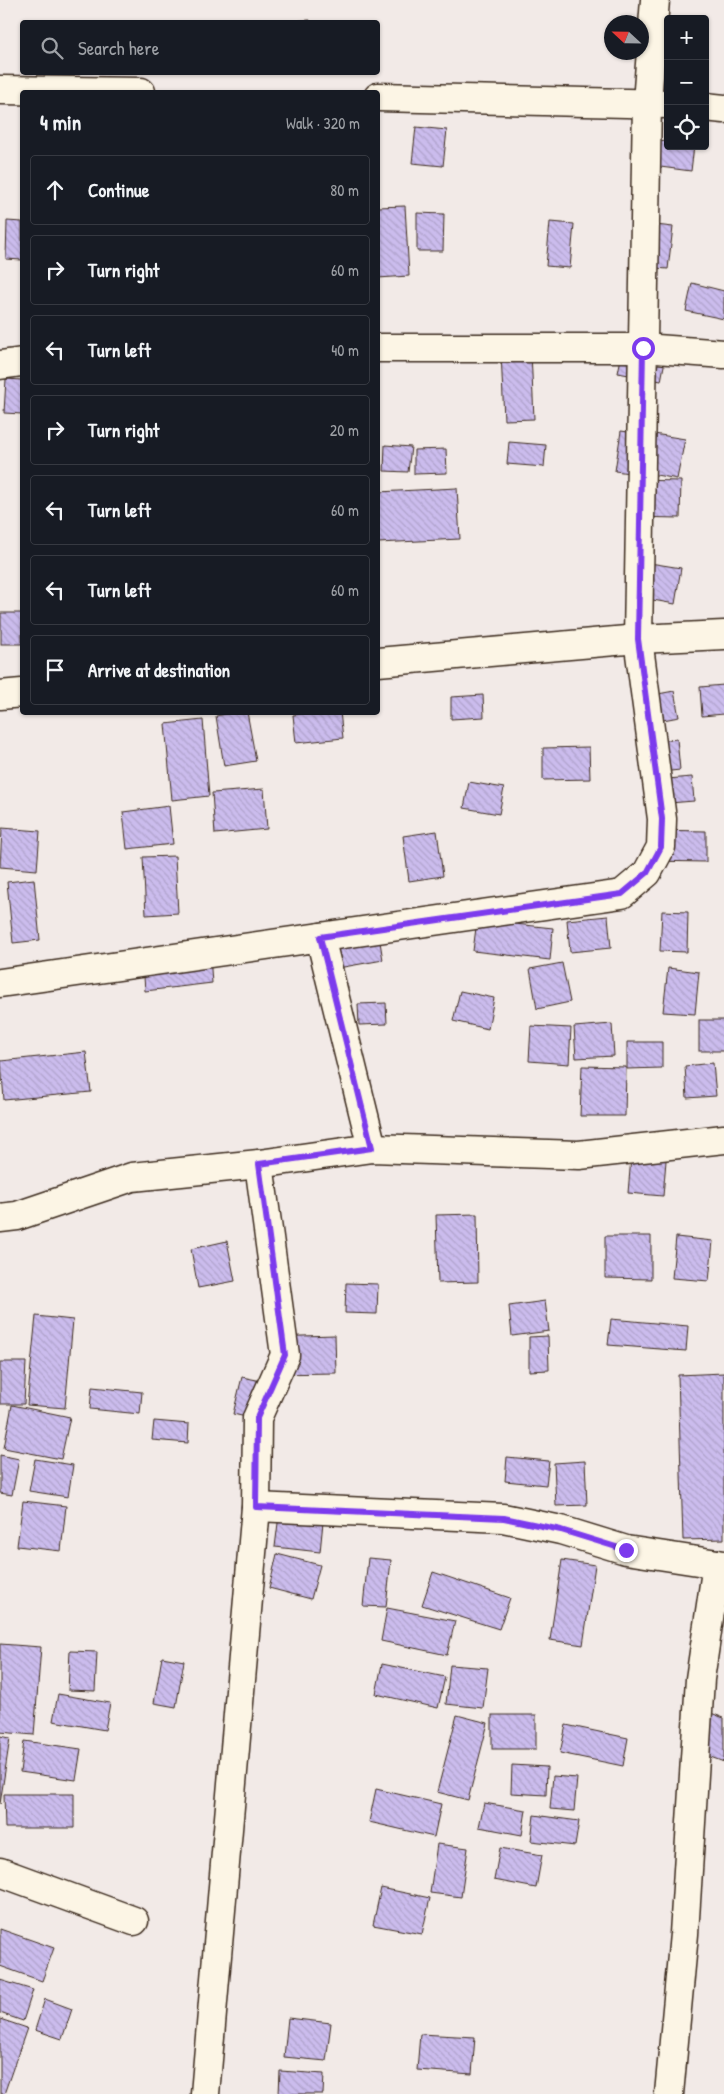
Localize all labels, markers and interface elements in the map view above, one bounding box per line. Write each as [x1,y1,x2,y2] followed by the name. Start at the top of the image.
[604,15,649,60] north arrow
[664,15,709,150] map controls
[664,15,709,60] button: +
[20,20,380,75] search box
[38,34,66,62] icon: search
[78,35,159,61] text: Search here
[664,60,709,105] button: −
[664,105,709,150] button: locate
[40,108,81,137] text: 4 min
[286,112,360,134] text: Walk · 320 m
[41,176,69,204] icon: ahead
[88,177,149,203] text: Continue
[330,179,359,201] text: 80 m
[41,256,69,284] icon: right
[88,257,159,283] text: Turn right
[331,259,359,281] text: 60 m
[41,336,69,364] icon: left
[88,337,151,363] text: Turn left
[632,337,655,360] route start
[331,339,359,361] text: 40 m
[41,416,69,444] icon: right
[88,417,159,443] text: Turn right
[330,419,359,441] text: 20 m
[41,496,69,524] icon: left
[88,497,151,523] text: Turn left
[331,499,359,521] text: 60 m
[41,576,69,604] icon: left
[88,577,151,603] text: Turn left
[331,579,359,601] text: 60 m
[41,656,69,684] icon: arrive
[88,657,230,683] text: Arrive at destination
[615,1539,638,1562] route end

